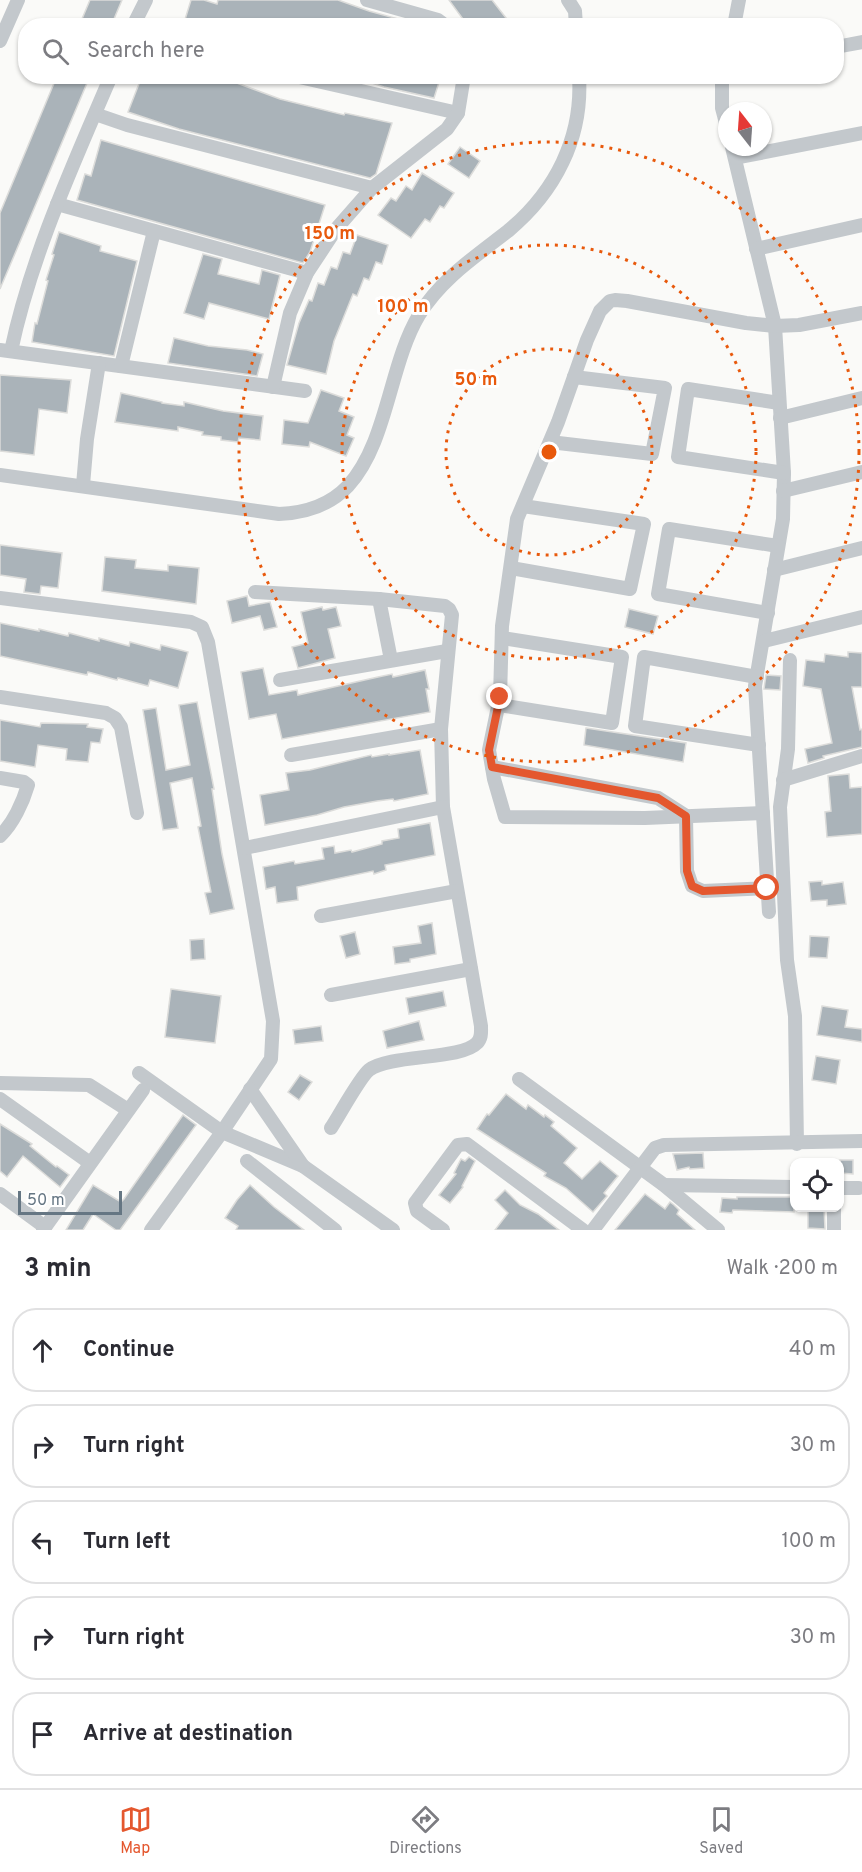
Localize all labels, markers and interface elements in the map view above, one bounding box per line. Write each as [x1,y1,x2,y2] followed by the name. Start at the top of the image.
[18,18,844,84] search box
[39,35,72,68] icon: search
[87,38,205,65] text: Search here
[718,102,772,156] north arrow
[305,223,355,246] text: 150 m
[377,296,429,319] text: 100 m
[454,369,498,392] text: 50 m
[539,442,559,462] centre of rings
[486,683,512,709] route end
[753,874,779,900] route start
[790,1158,844,1212] map controls
[790,1158,844,1212] button: locate
[18,1188,122,1216] scale bar
[27,1191,65,1211] text: 50 m
[24,1253,92,1286] text: 3 min
[727,1256,838,1282] text: Walk · 200 m
[26,1334,59,1367] icon: ahead
[83,1337,174,1364] text: Continue
[789,1337,836,1363] text: 40 m
[26,1430,59,1463] icon: right
[83,1433,185,1460] text: Turn right
[790,1433,836,1459] text: 30 m
[26,1526,59,1559] icon: left
[83,1529,171,1556] text: Turn left
[781,1529,836,1555] text: 100 m
[26,1622,59,1655] icon: right
[83,1625,185,1652] text: Turn right
[790,1625,836,1651] text: 30 m
[26,1718,59,1751] icon: arrive
[83,1721,293,1748] text: Arrive at destination
[119,1803,152,1859] tab: Map
[389,1803,462,1859] tab: Directions
[699,1803,743,1859] tab: Saved

